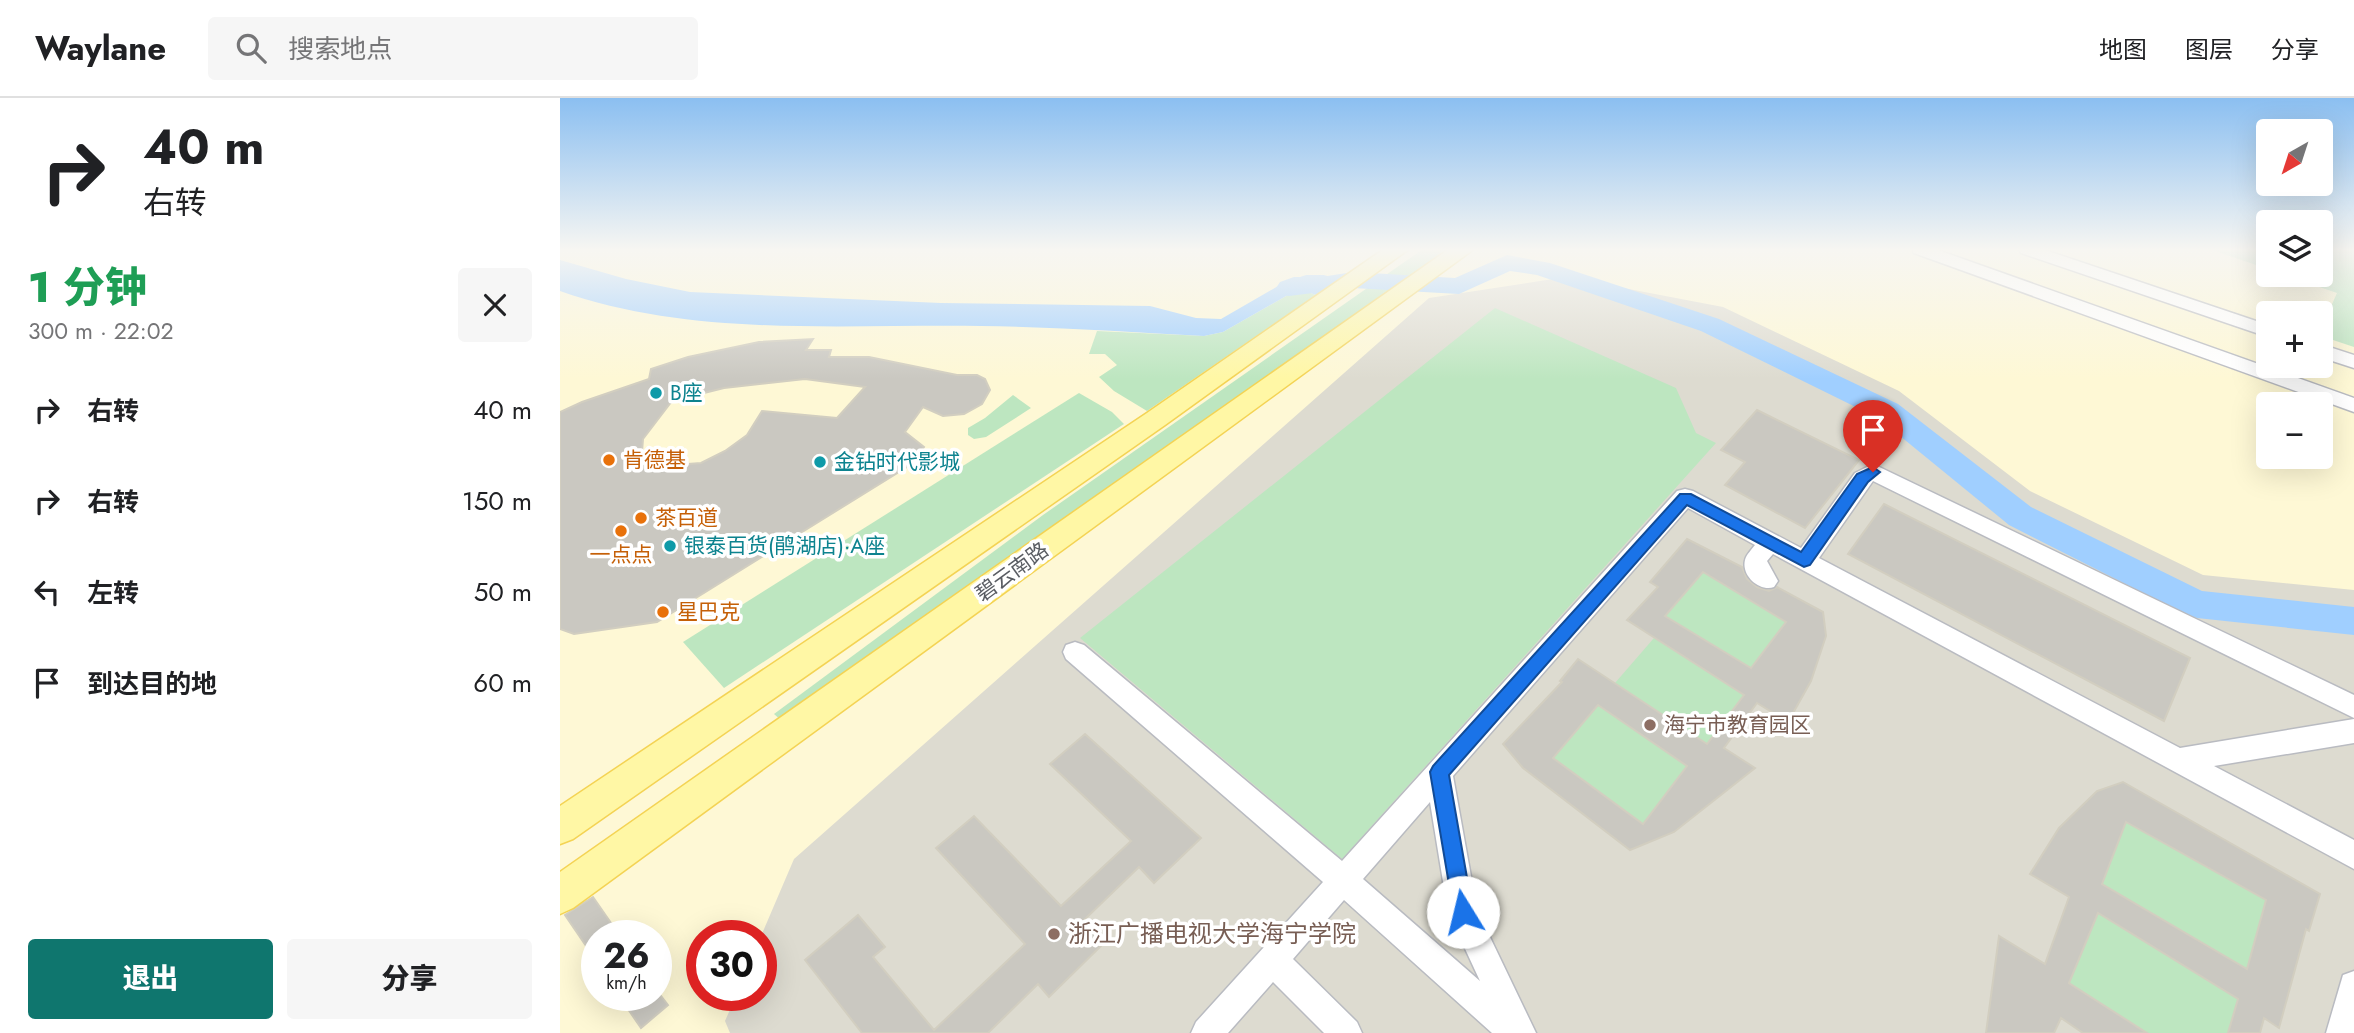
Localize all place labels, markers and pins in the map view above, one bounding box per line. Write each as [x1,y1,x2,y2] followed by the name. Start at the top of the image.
[670,378,703,408] place label: B座
[648,385,664,401] marker: B座
[1843,400,1903,472] pin
[623,445,686,475] place label: 肯德基
[834,447,960,477] place label: 金钻时代影城
[601,452,617,468] marker: 肯德基
[812,454,828,470] marker: 金钻时代影城
[655,503,718,533] place label: 茶百道
[633,510,649,526] marker: 茶百道
[613,523,629,539] marker: 一点点
[684,531,885,561] place label: 银泰百货(鹃湖店)·A座
[662,538,678,554] marker: 银泰百货(鹃湖店)·A座
[590,540,653,570] place label: 一点点
[677,597,740,627] place label: 星巴克
[655,604,671,620] marker: 星巴克
[1664,710,1811,740] place label: 海宁市教育园区
[1642,717,1658,733] marker: 海宁市教育园区
[1068,916,1356,951] place label: 浙江广播电视大学海宁学院
[1046,926,1062,942] marker: 浙江广播电视大学海宁学院

